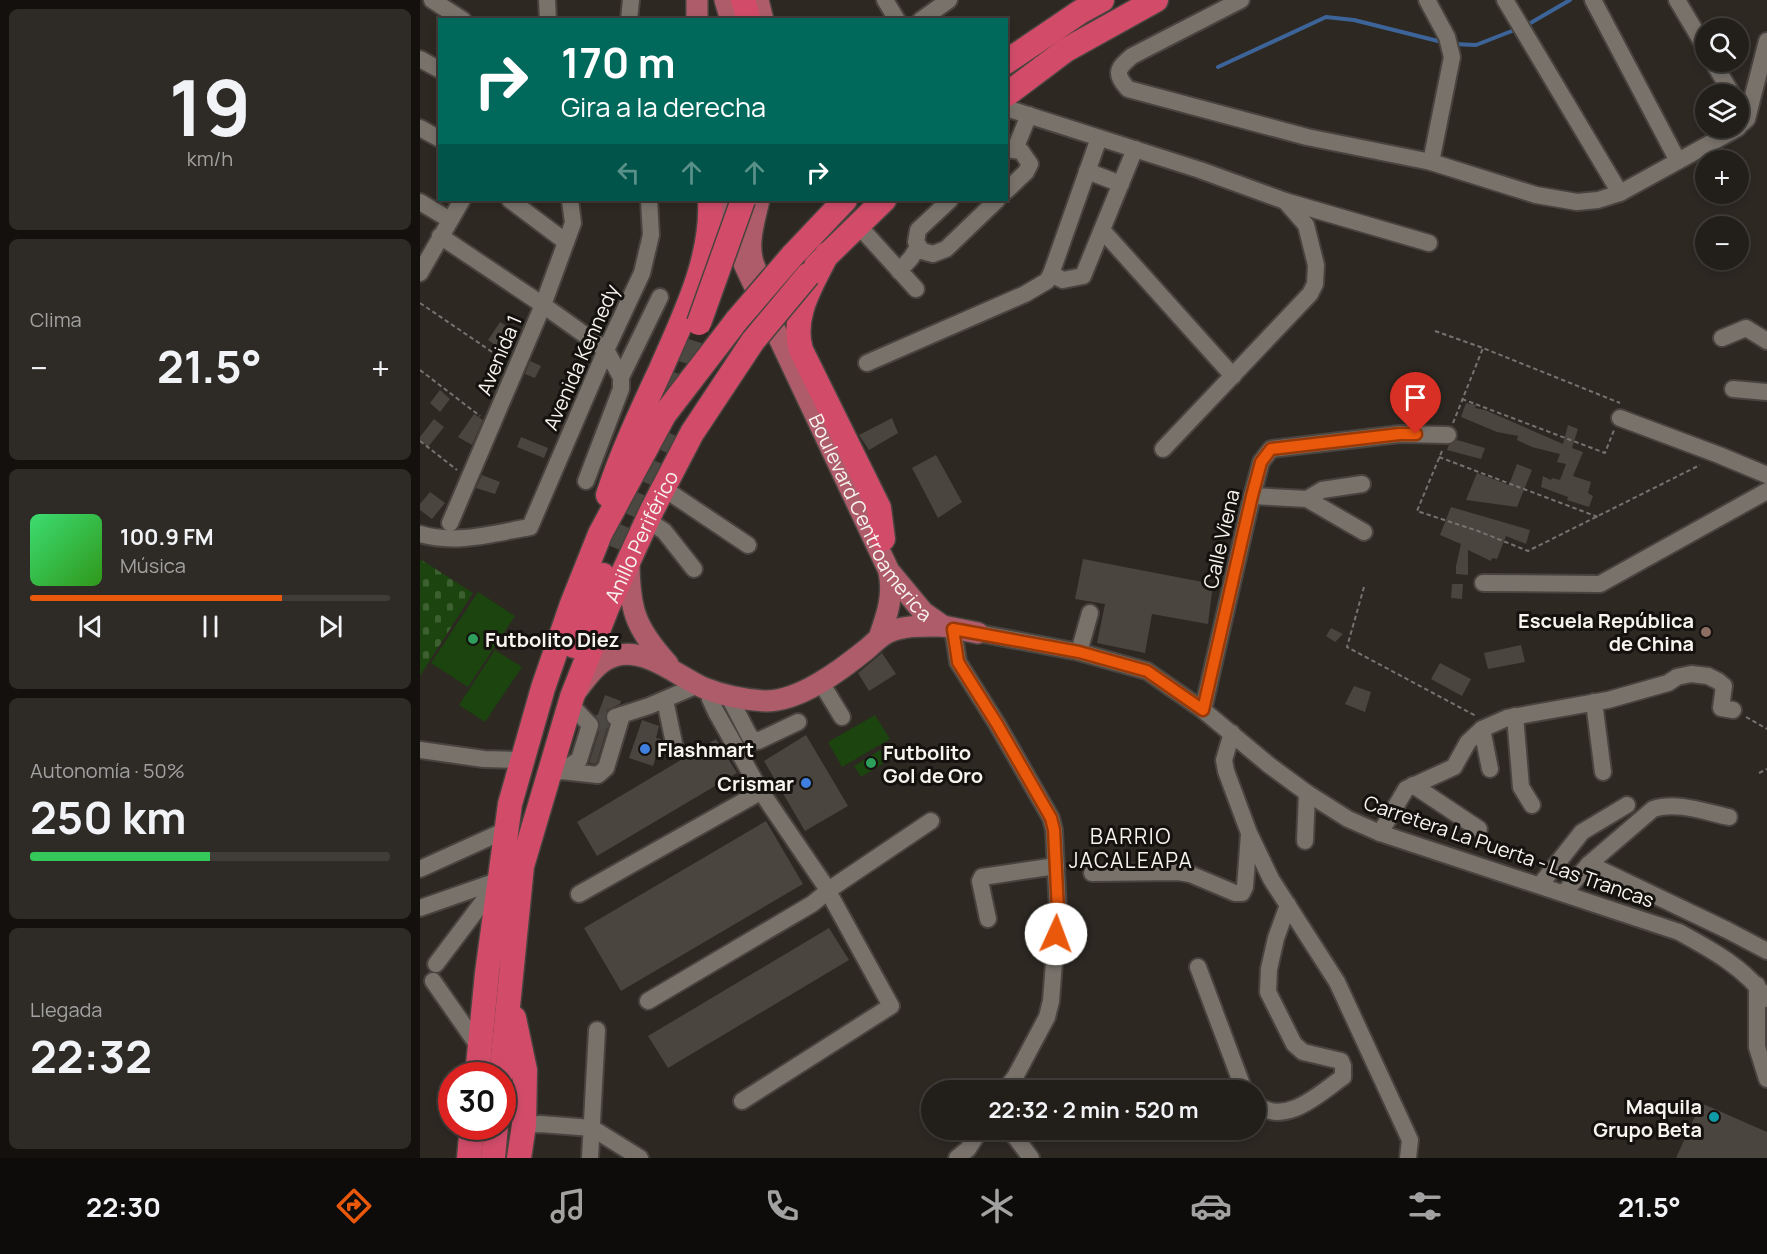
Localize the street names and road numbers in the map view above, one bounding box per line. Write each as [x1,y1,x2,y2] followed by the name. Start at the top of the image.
[537,279,625,434] street label: Avenida Kennedy
[470,311,528,399] street label: Avenida 1
[803,409,937,628] street label: Boulevard Centroamerica
[598,466,684,607] street label: Anillo Periférico
[1196,487,1246,591] street label: Calle Viena
[1360,789,1658,913] street label: Carretera La Puerta - Las Trancas

